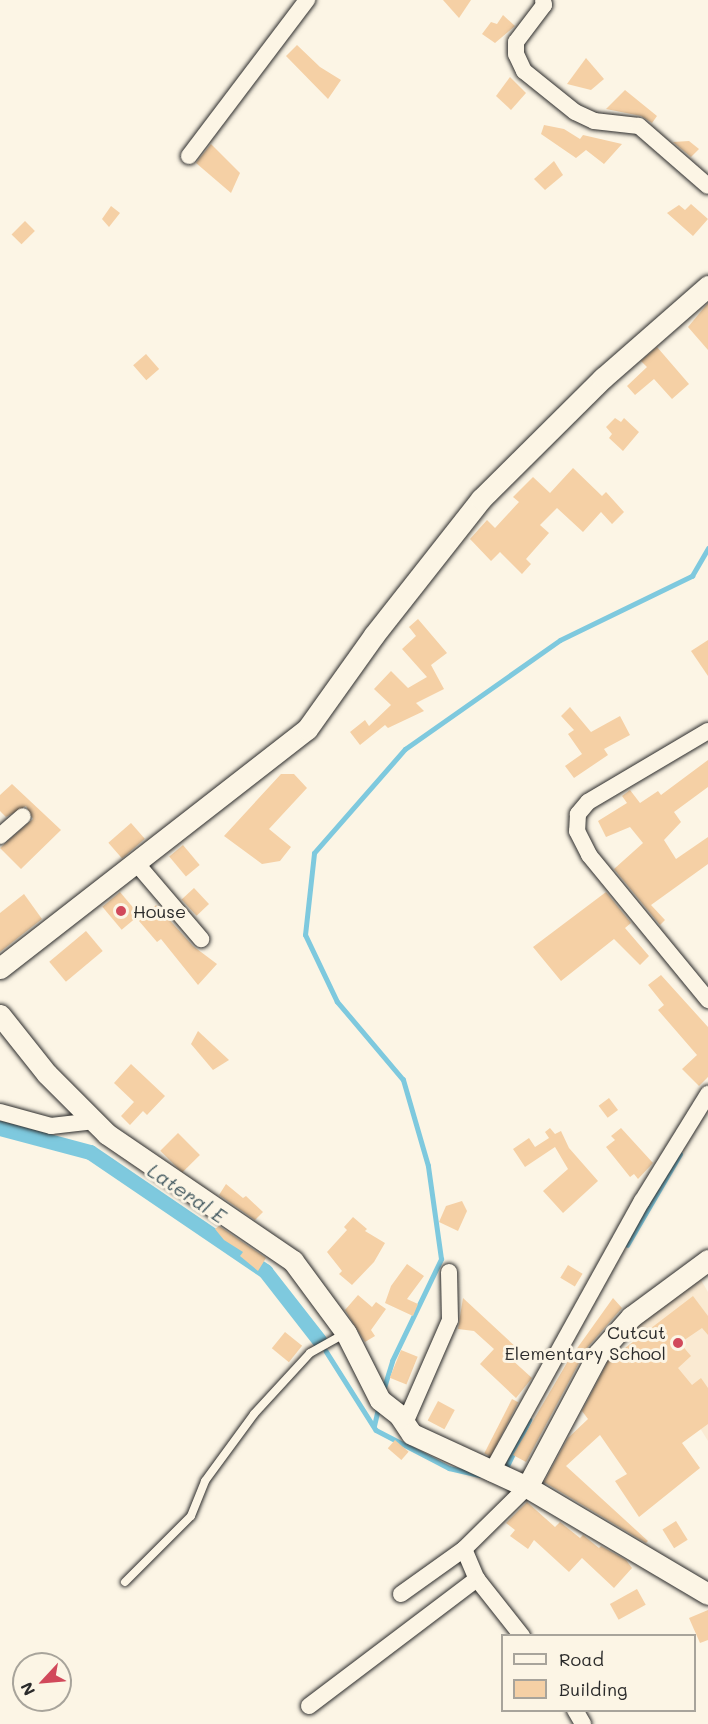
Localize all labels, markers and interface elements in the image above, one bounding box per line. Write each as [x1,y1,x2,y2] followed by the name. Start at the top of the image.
[133,900,186,922] place label: House
[114,904,128,918] marker: House
[143,1158,231,1228] water label: Lateral E
[505,1322,666,1364] place label: Cutcut Elementary School
[671,1336,685,1350] marker: Cutcut Elementary School
[501,1634,696,1712] legend
[559,1647,604,1671] text: Road
[12,1652,72,1712] north arrow
[559,1677,627,1701] text: Building
[15,1679,39,1699] text: N

